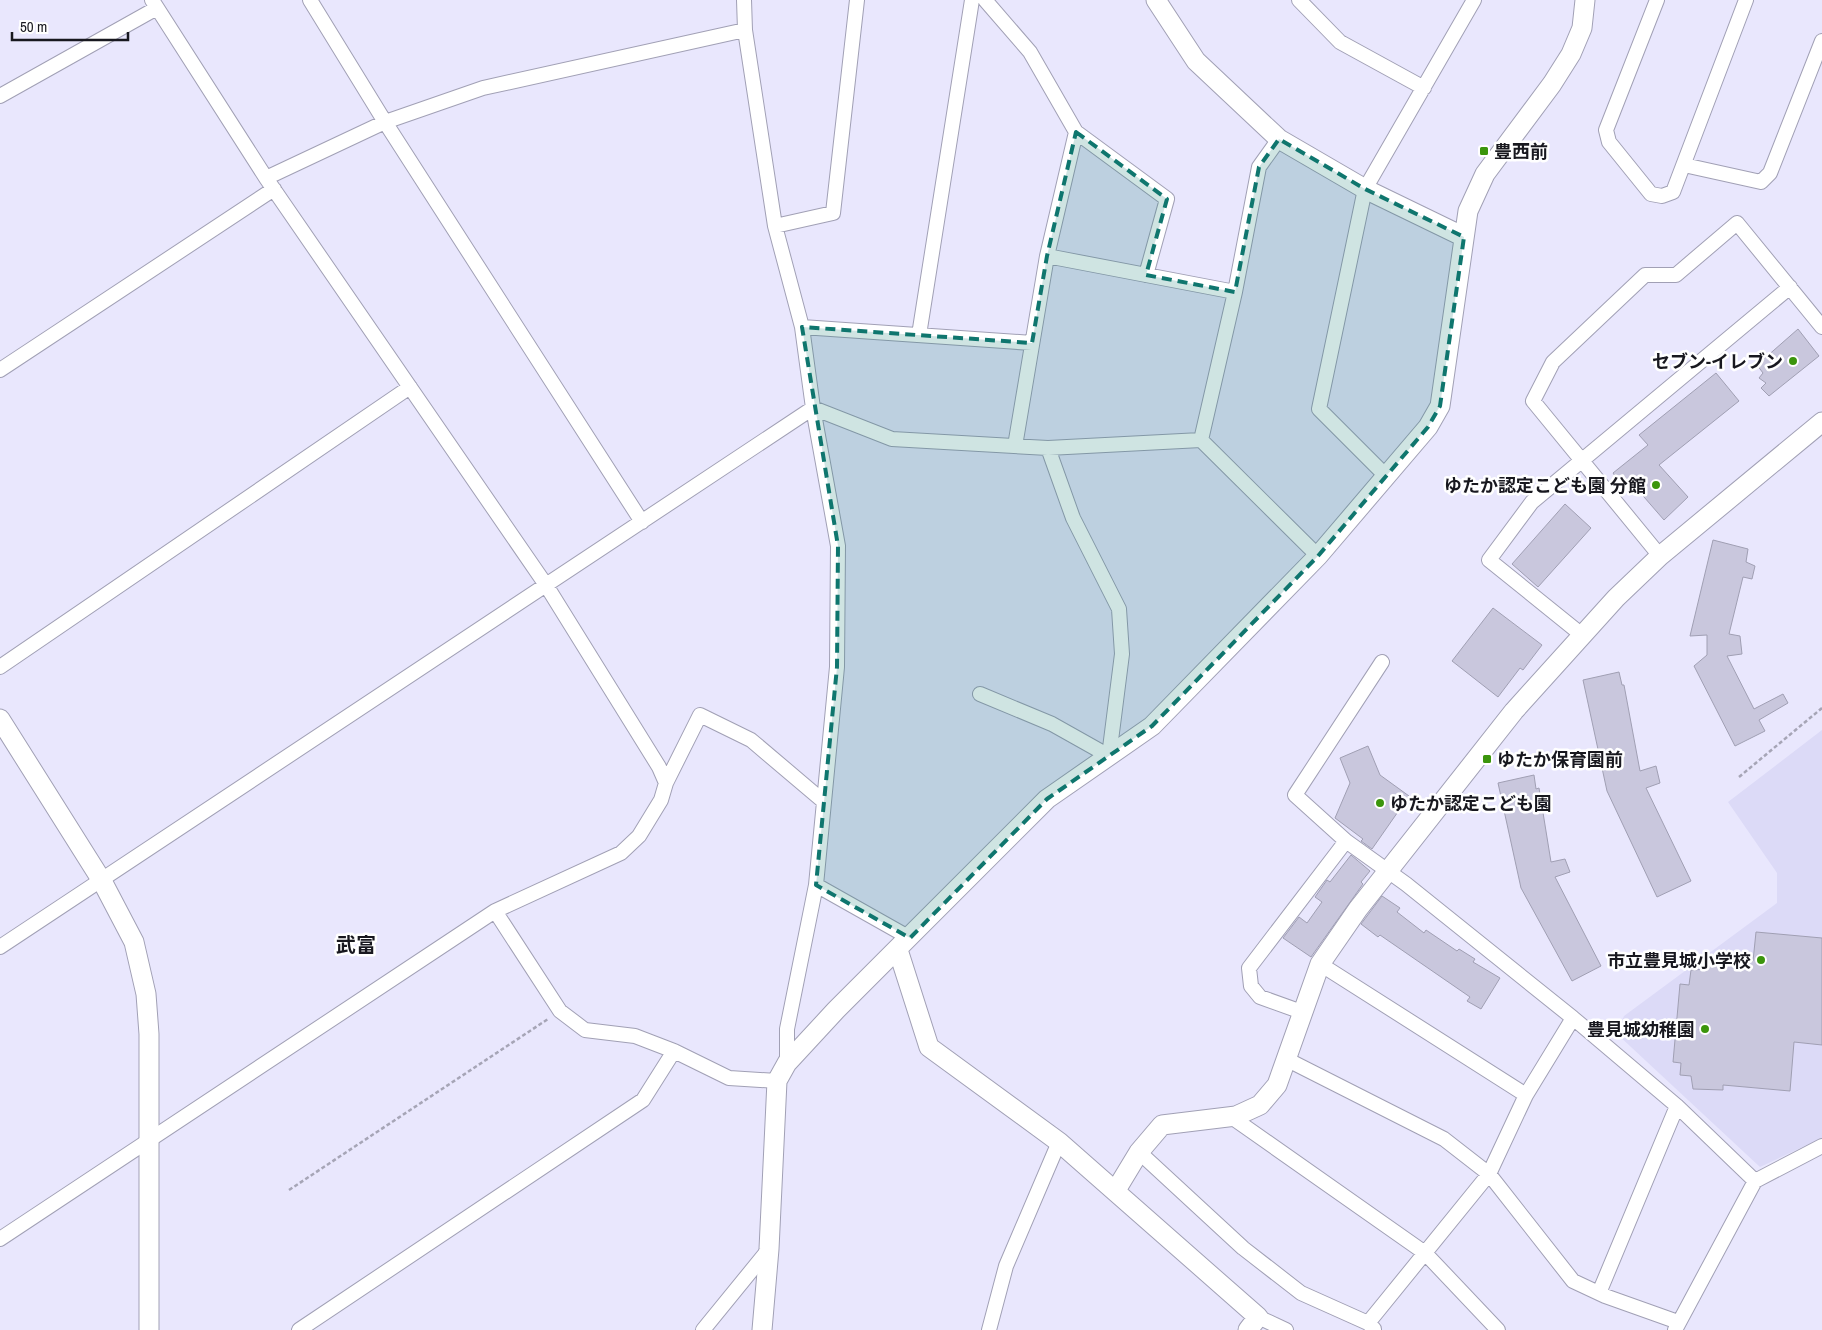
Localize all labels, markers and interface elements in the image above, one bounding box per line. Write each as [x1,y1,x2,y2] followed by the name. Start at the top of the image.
[12,10,129,42] scale bar
[20,16,47,37] text: 50 m
[1494,139,1548,164] place label: 豊西前
[1478,145,1490,157] marker: 豊西前
[1652,349,1783,374] place label: セブン-イレブン
[1787,355,1799,367] marker: セブン-イレブン
[1444,473,1646,498] place label: ゆたか認定こども園 分館
[1650,479,1662,491] marker: ゆたか認定こども園 分館
[1497,747,1623,772] place label: ゆたか保育園前
[1481,753,1493,765] marker: ゆたか保育園前
[1390,791,1552,816] place label: ゆたか認定こども園
[1374,797,1386,809] marker: ゆたか認定こども園
[336,931,376,958] district label: 武富
[1607,948,1751,973] place label: 市立豊見城小学校
[1755,954,1767,966] marker: 市立豊見城小学校
[1587,1017,1695,1042] place label: 豊見城幼稚園
[1699,1023,1711,1035] marker: 豊見城幼稚園

